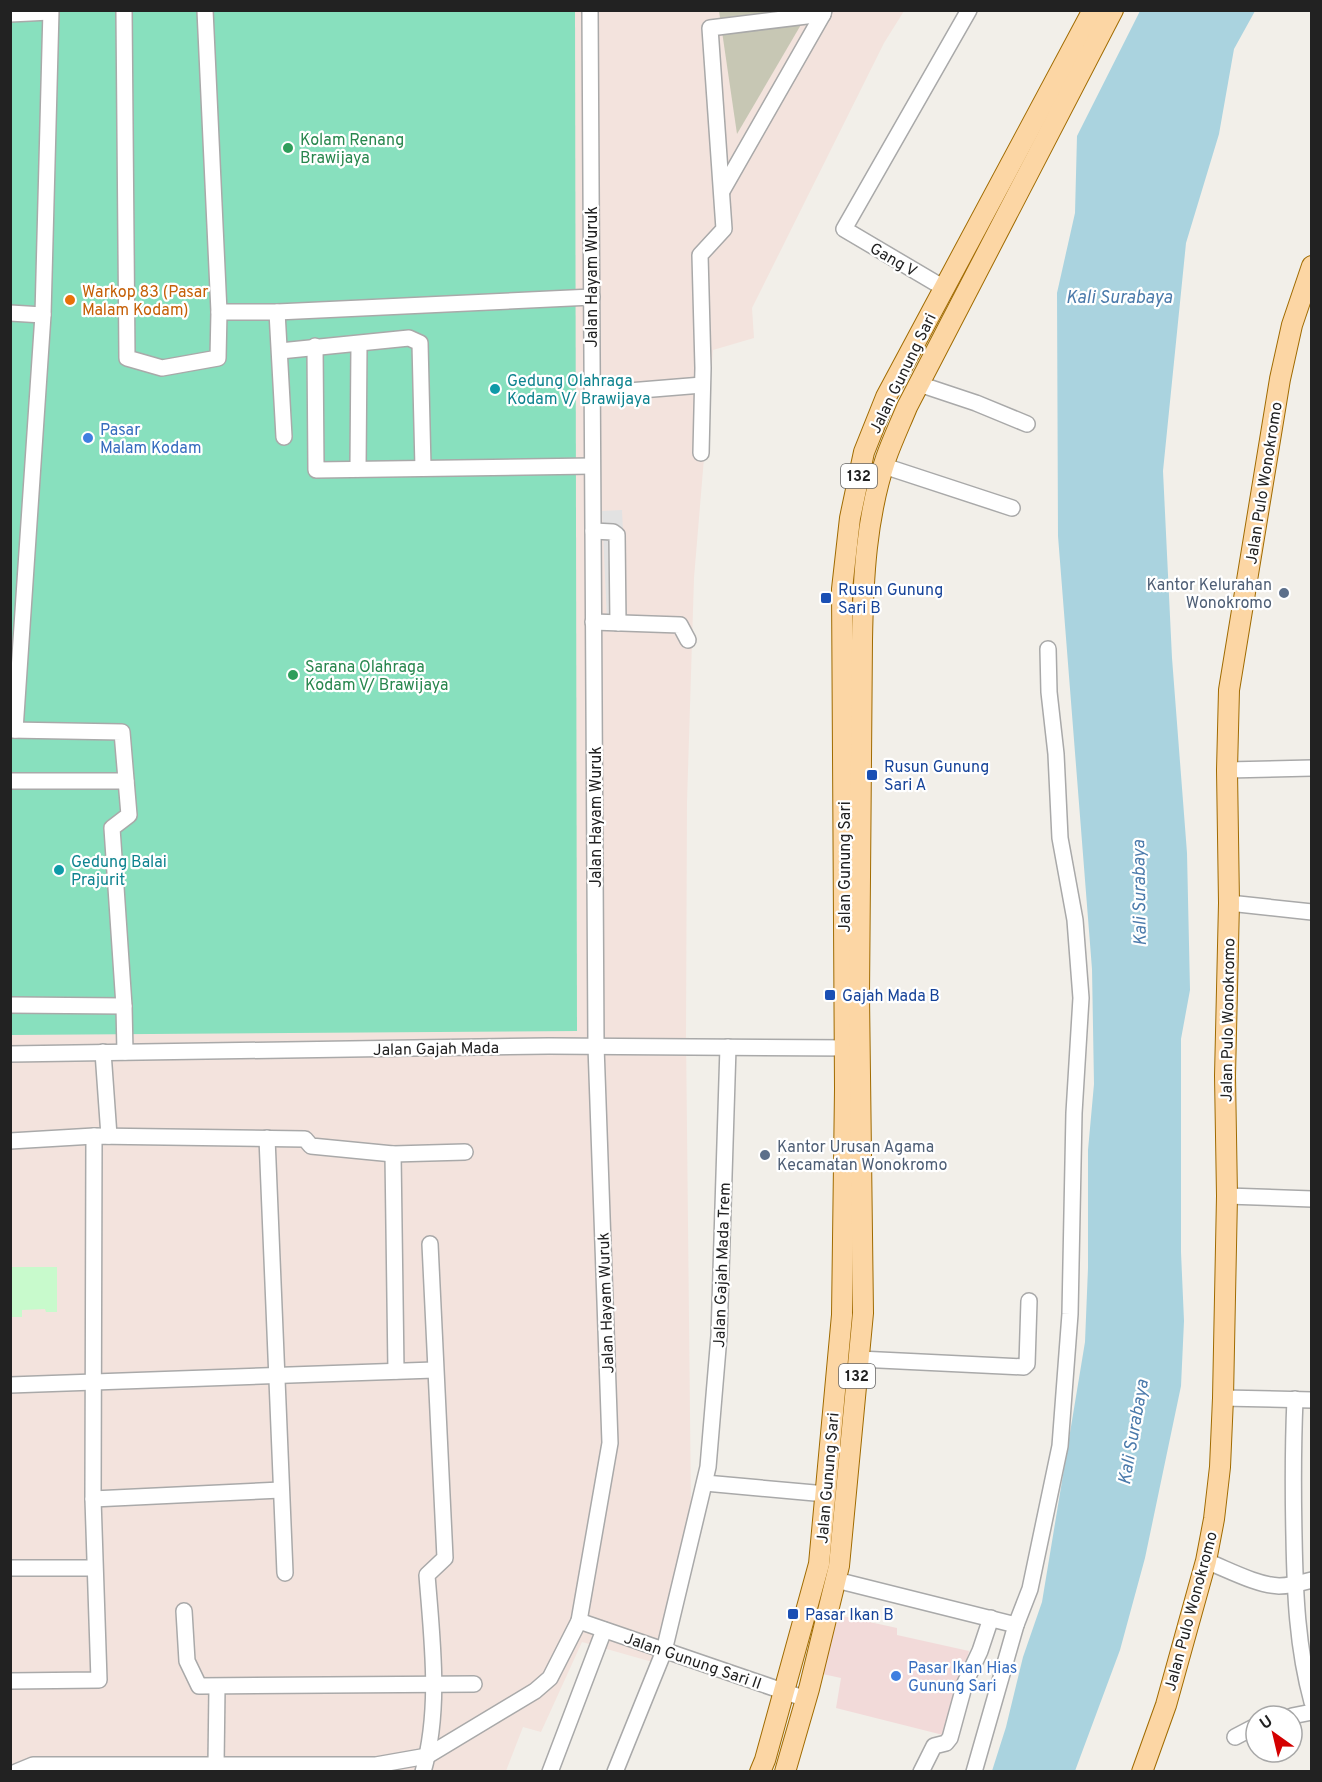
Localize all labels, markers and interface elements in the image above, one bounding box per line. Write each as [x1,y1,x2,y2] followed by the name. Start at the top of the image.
[300,131,404,169] place label: Kolam Renang Brawijaya
[281,141,295,155] marker: Kolam Renang Brawijaya
[583,206,603,348] street label: Jalan Hayam Wuruk
[866,239,920,282] street label: Gang V
[82,283,209,321] place label: Warkop 83 (Pasar Malam Kodam)
[1066,287,1173,310] water label: Kali Surabaya
[63,293,77,307] marker: Warkop 83 (Pasar Malam Kodam)
[866,310,942,437] street label: Jalan Gunung Sari
[507,372,650,410] place label: Gedung Olahraga Kodam V/ Brawijaya
[488,382,502,396] marker: Gedung Olahraga Kodam V/ Brawijaya
[1242,401,1288,566] street label: Jalan Pulo Wonokromo
[100,421,201,459] place label: Pasar Malam Kodam
[81,431,95,445] marker: Pasar Malam Kodam
[841,464,877,488] road number: 132
[1146,576,1272,614] place label: Kantor Kelurahan Wonokromo
[838,581,943,619] place label: Rusun Gunung Sari B
[1277,586,1291,600] marker: Kantor Kelurahan Wonokromo
[819,591,833,605] marker: Rusun Gunung Sari B
[305,658,448,696] place label: Sarana Olahraga Kodam V/ Brawijaya
[286,668,300,682] marker: Sarana Olahraga Kodam V/ Brawijaya
[587,746,607,888] street label: Jalan Hayam Wuruk
[884,758,989,796] place label: Rusun Gunung Sari A
[865,768,879,782] marker: Rusun Gunung Sari A
[836,801,856,933] street label: Jalan Gunung Sari
[1128,839,1153,946] water label: Kali Surabaya
[71,853,167,891] place label: Gedung Balai Prajurit
[52,863,66,877] marker: Gedung Balai Prajurit
[1218,938,1240,1102] street label: Jalan Pulo Wonokromo
[842,987,940,1007] place label: Gajah Mada B
[823,988,837,1002] marker: Gajah Mada B
[373,1039,499,1061] street label: Jalan Gajah Mada
[777,1138,948,1176] place label: Kantor Urusan Agama Kecamatan Wonokromo
[758,1148,772,1162] marker: Kantor Urusan Agama Kecamatan Wonokromo
[710,1182,736,1348] street label: Jalan Gajah Mada Trem
[595,1232,619,1374] street label: Jalan Hayam Wuruk
[839,1364,875,1388] road number: 132
[1114,1377,1155,1487] water label: Kali Surabaya
[813,1412,845,1545] street label: Jalan Gunung Sari
[1161,1530,1223,1693] street label: Jalan Pulo Wonokromo
[805,1606,894,1626] place label: Pasar Ikan B
[786,1607,800,1621] marker: Pasar Ikan B
[621,1629,764,1695] street label: Jalan Gunung Sari II
[908,1659,1017,1697] place label: Pasar Ikan Hias Gunung Sari
[889,1669,903,1683] marker: Pasar Ikan Hias Gunung Sari
[1244,1704,1304,1764] north arrow
[1256,1712,1277,1735] text: U

